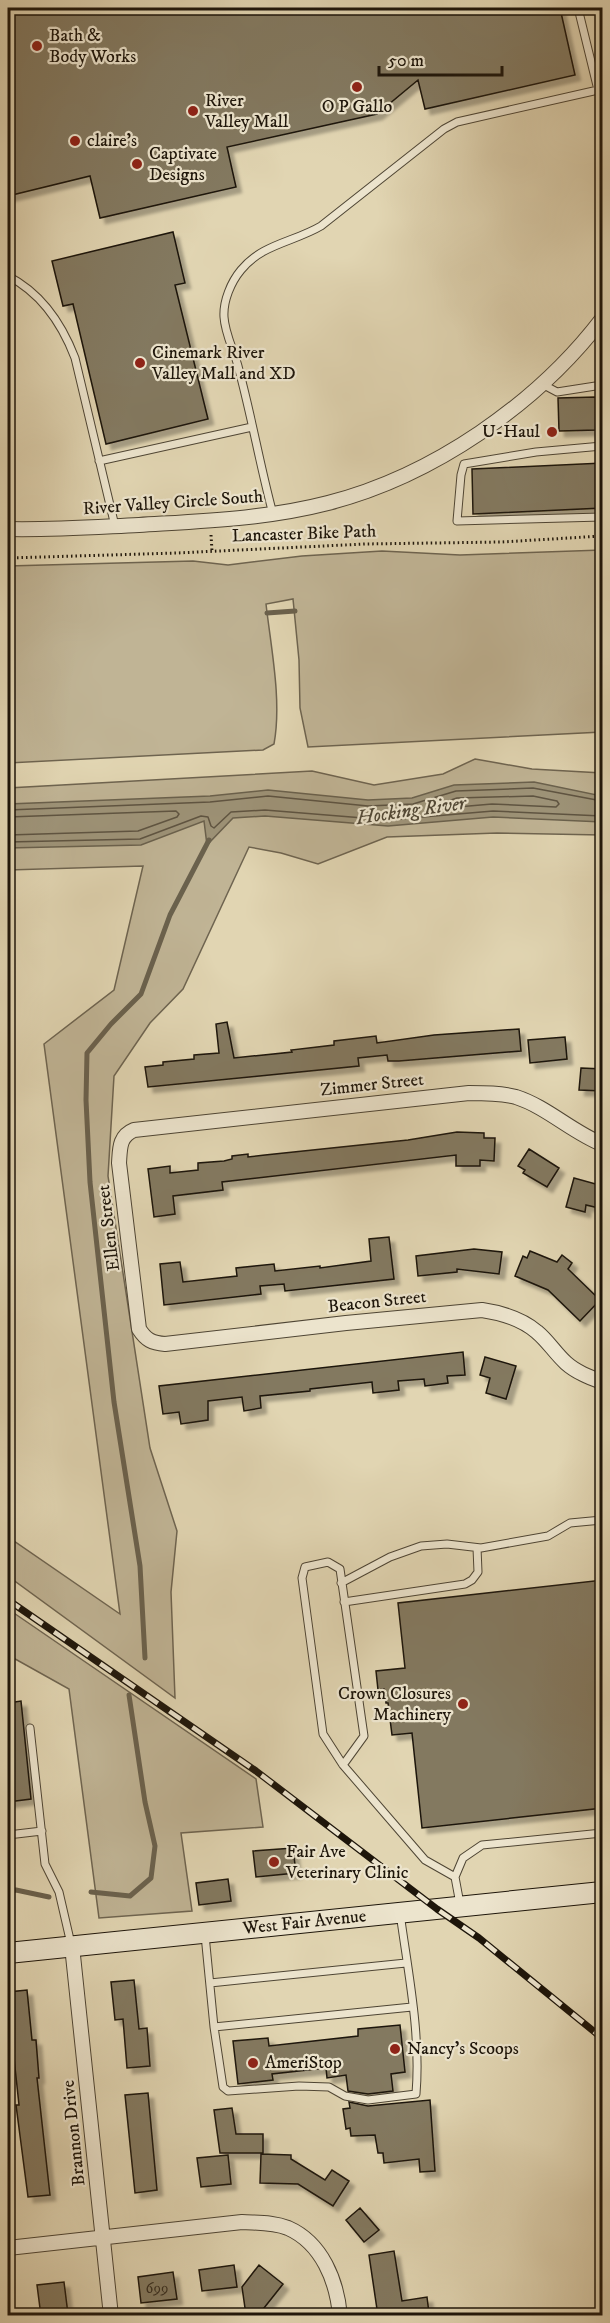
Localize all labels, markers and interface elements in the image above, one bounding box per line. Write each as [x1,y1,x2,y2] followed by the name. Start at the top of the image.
[49,25,136,68] place label: Bath & Body Works
[30,39,44,53] marker: Bath & Body Works
[379,39,502,77] scale bar
[388,50,424,72] text: 50 m
[350,80,364,94] marker: O P Gallo
[204,90,289,133] place label: River Valley Mall
[322,96,393,118] place label: O P Gallo
[186,104,200,118] marker: River Valley Mall
[87,130,137,152] place label: claire's
[68,134,82,148] marker: claire's
[149,143,217,186] place label: Captivate Designs
[130,157,144,171] marker: Captivate Designs
[151,342,296,385] place label: Cinemark River Valley Mall and XD
[133,356,147,370] marker: Cinemark River Valley Mall and XD
[482,421,541,443] place label: U-Haul
[545,425,559,439] marker: U-Haul
[82,486,264,520] street label: River Valley Circle South
[231,520,377,548] street label: Lancaster Bike Path
[354,791,469,831] water label: Hocking River
[319,1069,425,1101] street label: Zimmer Street
[93,1183,125,1272] street label: Ellen Street
[327,1286,428,1318] street label: Beacon Street
[338,1683,451,1726] place label: Crown Closures Machinery
[456,1697,470,1711] marker: Crown Closures Machinery
[285,1841,409,1884] place label: Fair Ave Veterinary Clinic
[267,1855,281,1869] marker: Fair Ave Veterinary Clinic
[241,1905,367,1940] street label: West Fair Avenue
[407,2038,519,2060] place label: Nancy's Scoops
[388,2042,402,2056] marker: Nancy's Scoops
[265,2052,342,2074] place label: AmeriStop
[246,2056,260,2070] marker: AmeriStop
[57,2079,91,2187] street label: Brannon Drive
[146,2279,168,2298] house number: 699

